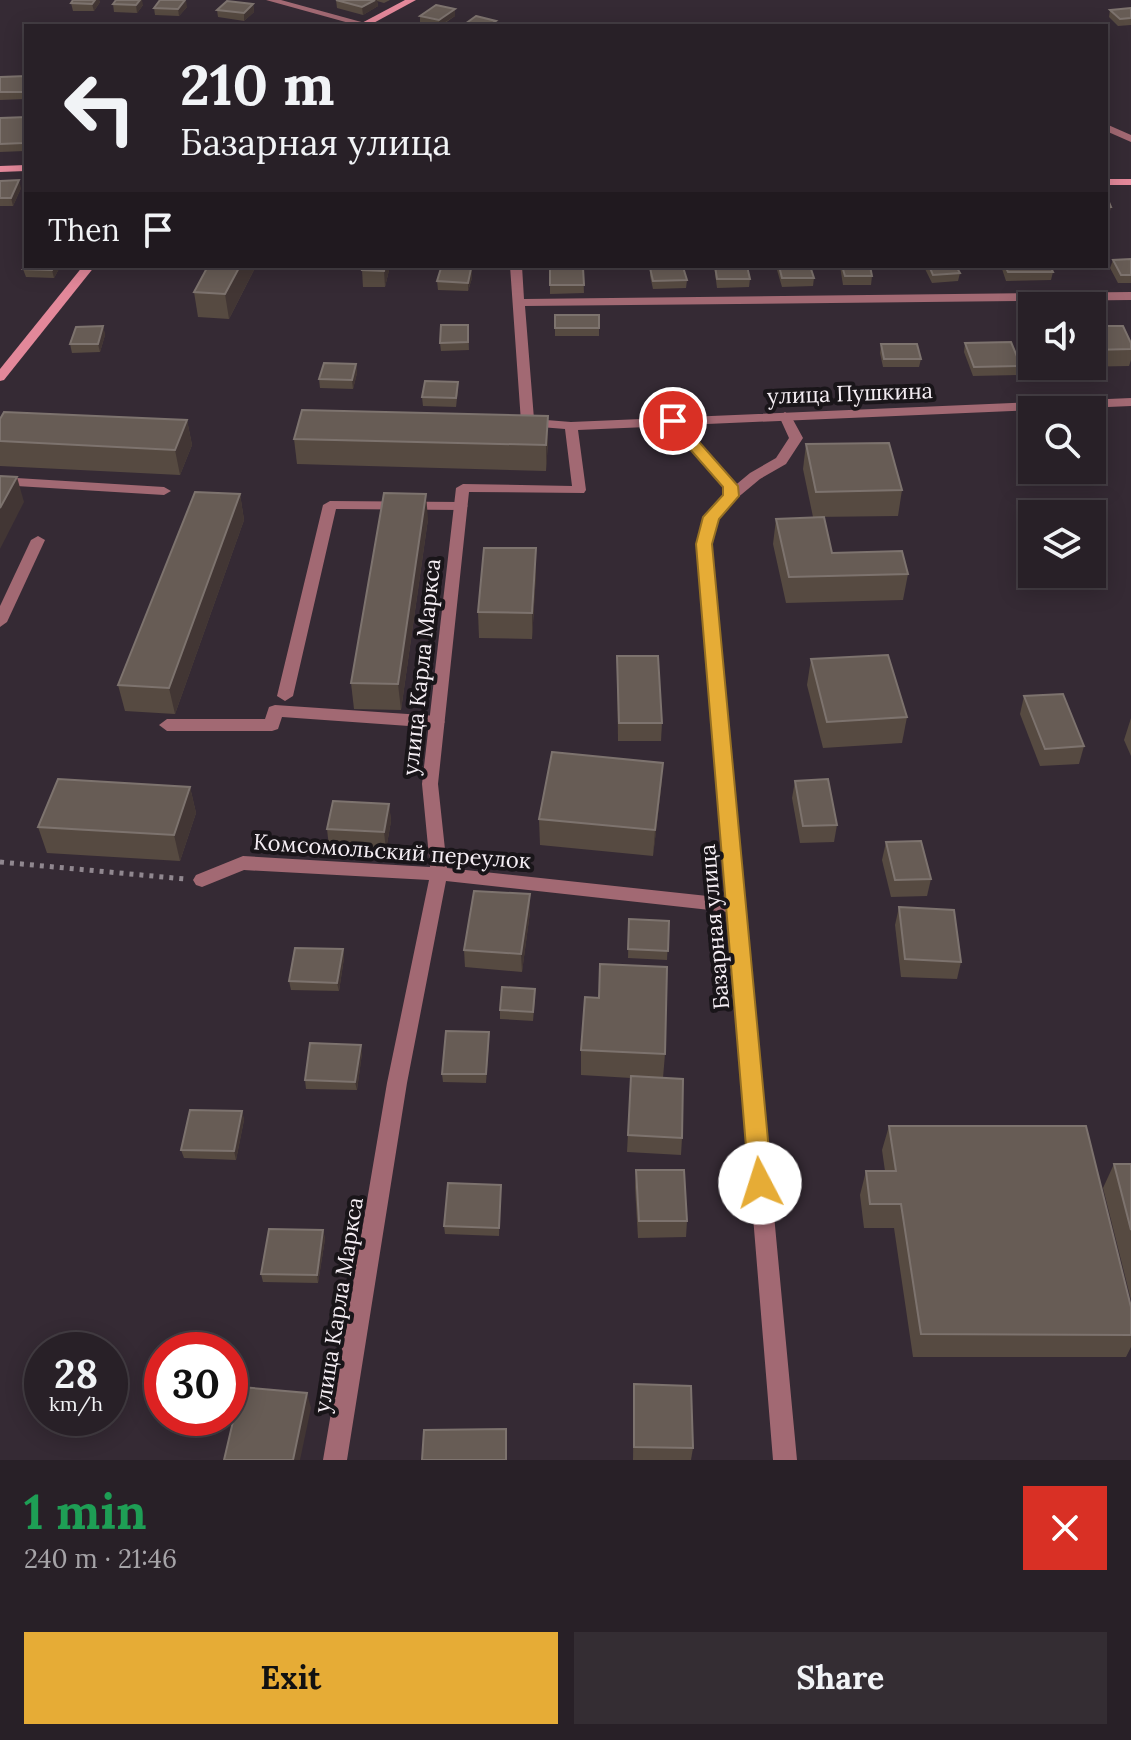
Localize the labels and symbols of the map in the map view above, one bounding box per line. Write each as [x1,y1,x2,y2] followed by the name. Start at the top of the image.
[767,376,933,410] street label: улица Пушкина
[639,387,707,455] pin
[396,557,446,777] street label: улица Карла Маркса
[252,827,532,875] street label: Комсомольский переулок
[693,843,735,1011] street label: Базарная улица
[718,1141,802,1225] position arrow
[307,1195,369,1415] street label: улица Карла Маркса
[144,1332,248,1436] speed limit sign: 30

